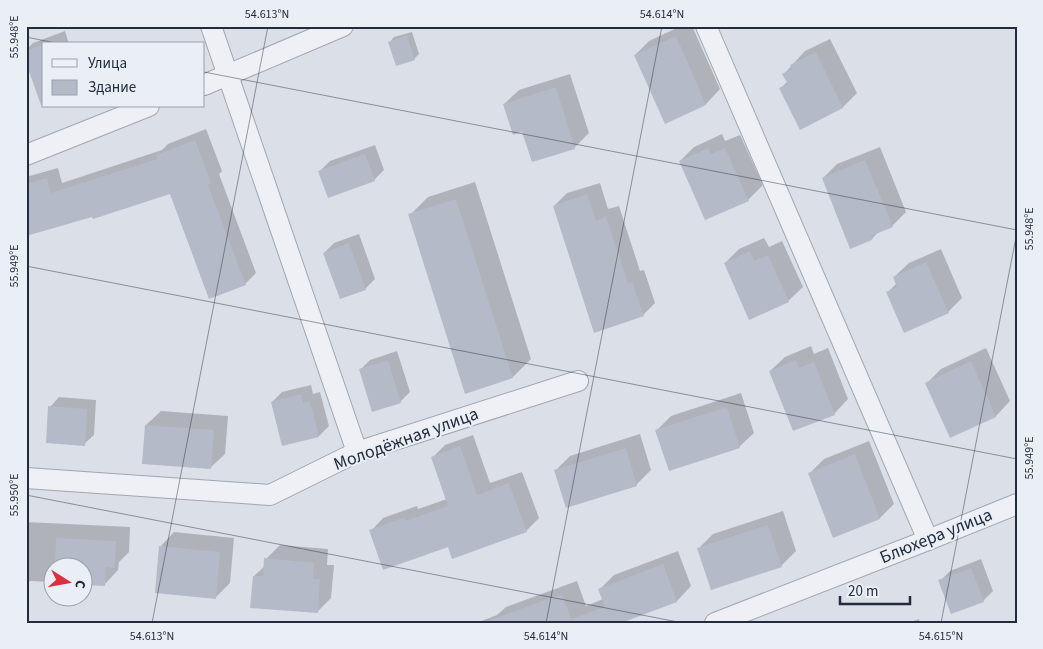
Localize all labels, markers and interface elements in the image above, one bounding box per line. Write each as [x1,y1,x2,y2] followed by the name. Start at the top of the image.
[245,6,289,23] text: 54.613°N
[640,6,684,23] text: 54.614°N
[6,15,23,59] text: 55.948°E
[42,42,205,108] legend
[88,53,127,74] text: Улица
[88,77,136,98] text: Здание
[1021,207,1038,251] text: 55.948°E
[6,244,23,288] text: 55.949°E
[330,401,482,477] street label: Молодёжная улица
[1021,436,1038,480] text: 55.949°E
[6,473,23,517] text: 55.950°E
[876,502,996,570] street label: Блюхера улица
[42,556,92,606] north arrow
[840,574,910,606] scale bar
[69,578,90,590] text: С
[848,581,878,602] text: 20 m
[130,628,174,645] text: 54.613°N
[524,628,568,645] text: 54.614°N
[919,628,963,645] text: 54.615°N

